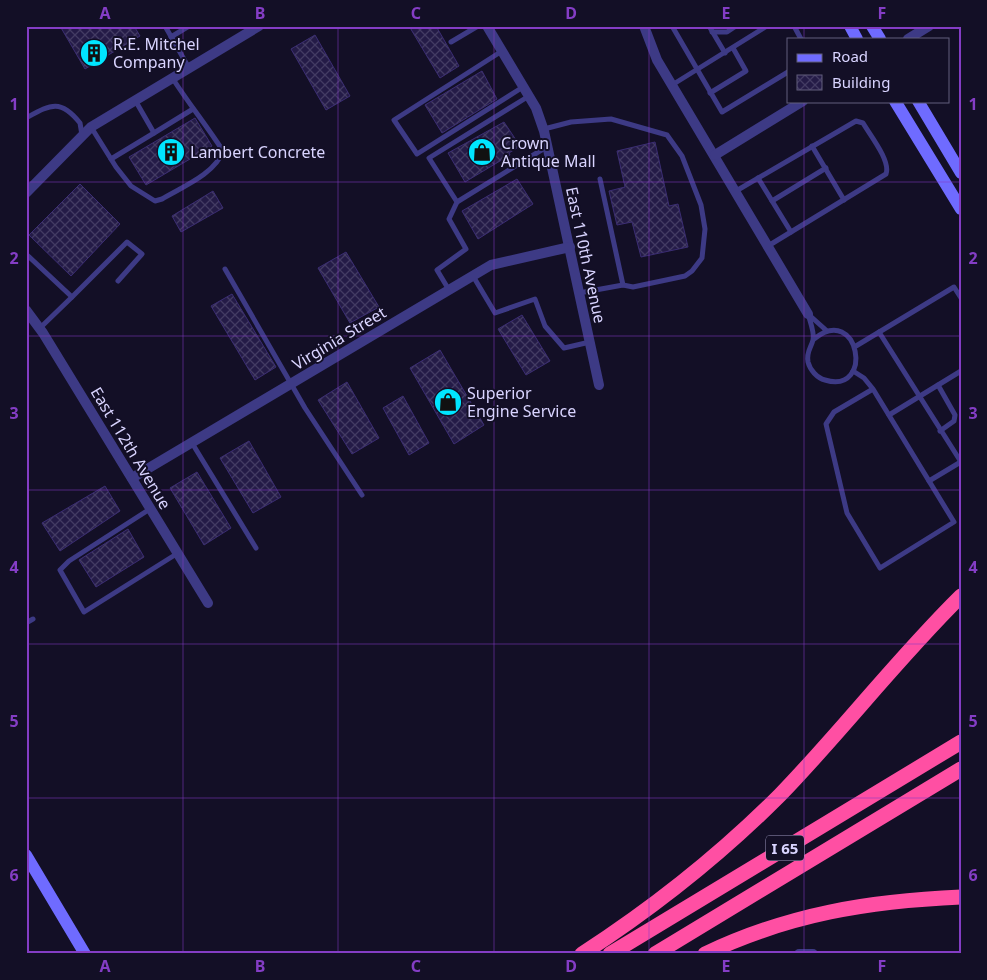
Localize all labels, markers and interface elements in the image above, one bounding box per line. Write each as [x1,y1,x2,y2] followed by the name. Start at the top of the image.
[99,2,111,24] text: A
[255,2,265,24] text: B
[411,2,421,24] text: C
[565,2,577,24] text: D
[722,2,731,24] text: E
[878,2,886,24] text: F
[113,33,200,73] place label: R.E. Mitchel Company
[79,38,109,68] building icon: R.E. Mitchel Company
[787,38,950,102] legend
[832,46,868,66] text: Road
[832,72,890,92] text: Building
[9,93,19,115] text: 1
[968,93,978,115] text: 1
[501,132,596,172] place label: Crown Antique Mall
[156,137,186,167] building icon: Lambert Concrete
[467,137,497,167] shop icon: Crown Antique Mall
[190,141,325,163] place label: Lambert Concrete
[561,185,611,325] street label: East 110th Avenue
[9,247,19,269] text: 2
[968,247,978,269] text: 2
[288,301,390,375] street label: Virginia Street
[467,382,576,422] place label: Superior Engine Service
[86,383,176,513] street label: East 112th Avenue
[433,387,463,417] shop icon: Superior Engine Service
[9,402,19,424] text: 3
[968,402,978,424] text: 3
[9,556,19,578] text: 4
[968,556,978,578] text: 4
[9,710,19,732] text: 5
[968,710,978,732] text: 5
[766,836,804,860] road number: I 65
[9,864,19,886] text: 6
[968,864,978,886] text: 6
[99,955,111,977] text: A
[255,955,265,977] text: B
[411,955,421,977] text: C
[565,955,577,977] text: D
[722,955,731,977] text: E
[878,955,886,977] text: F

